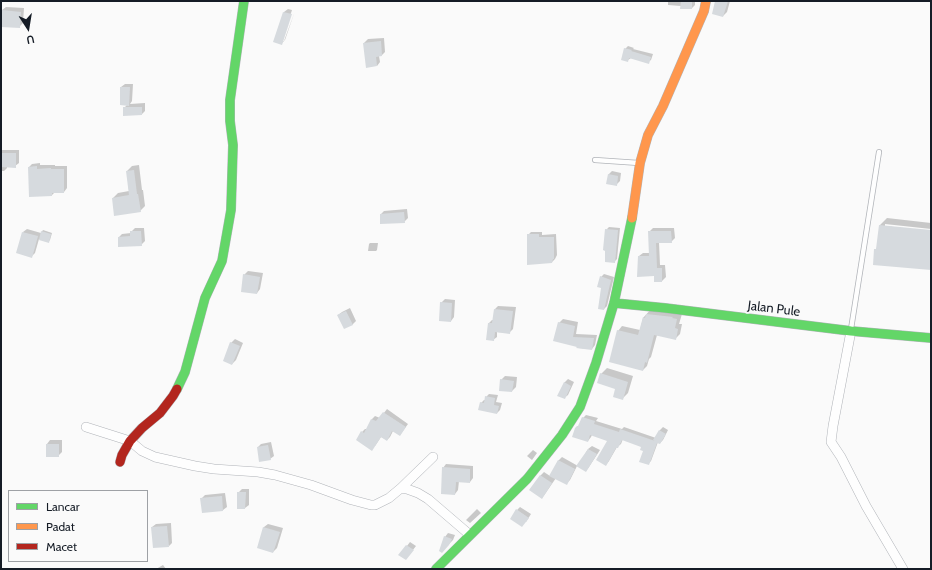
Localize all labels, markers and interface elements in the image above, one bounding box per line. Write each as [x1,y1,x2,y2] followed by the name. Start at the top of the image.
[8,8,48,48] north arrow
[25,32,36,47] text: U
[747,298,801,320] street label: Jalan Pule
[8,490,148,562] legend
[46,499,79,514] text: Lancar
[46,519,75,534] text: Padat
[46,539,77,554] text: Macet

